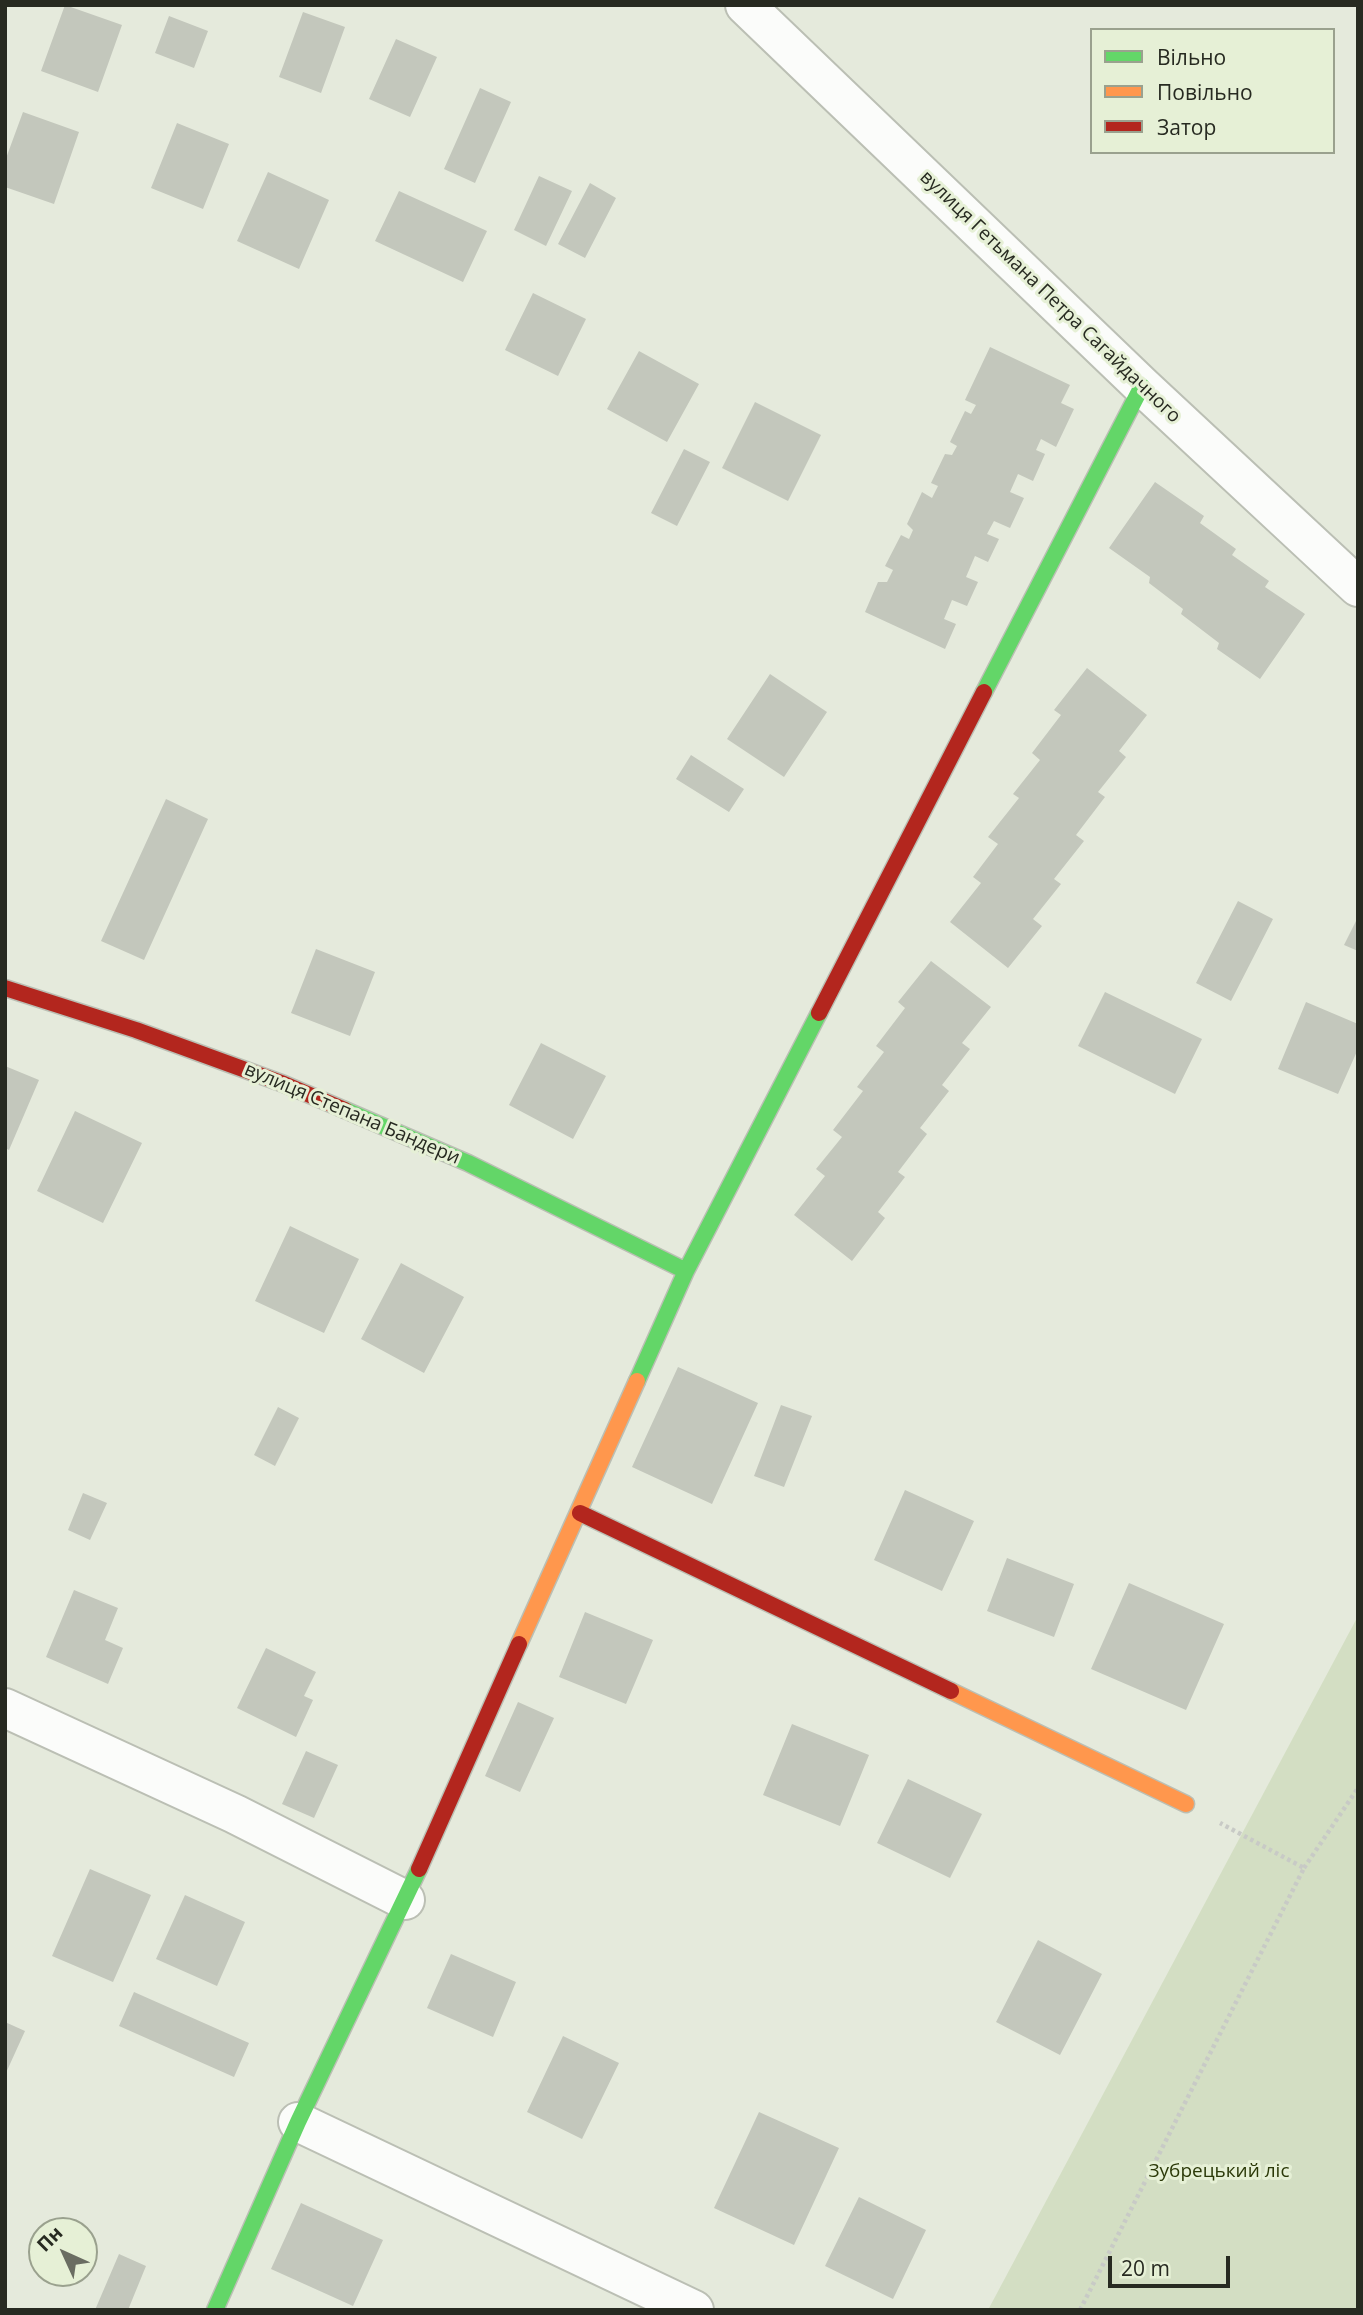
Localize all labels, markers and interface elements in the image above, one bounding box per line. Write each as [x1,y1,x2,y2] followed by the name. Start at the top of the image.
[1090,28,1335,154] legend
[1157,43,1226,71] text: Вільно
[1157,78,1253,106] text: Повільно
[1157,113,1216,141] text: Затор
[915,166,1185,428] street label: вулиця Гетьмана Петра Сагайдачного
[241,1058,463,1170] street label: вулиця Степана Бандери
[1149,2161,1289,2183] park label: Зубрецький ліс
[28,2217,98,2287] north arrow
[31,2220,68,2257] text: Пн
[1111,2242,1234,2286] scale bar
[1121,2254,1170,2282] text: 20 m

